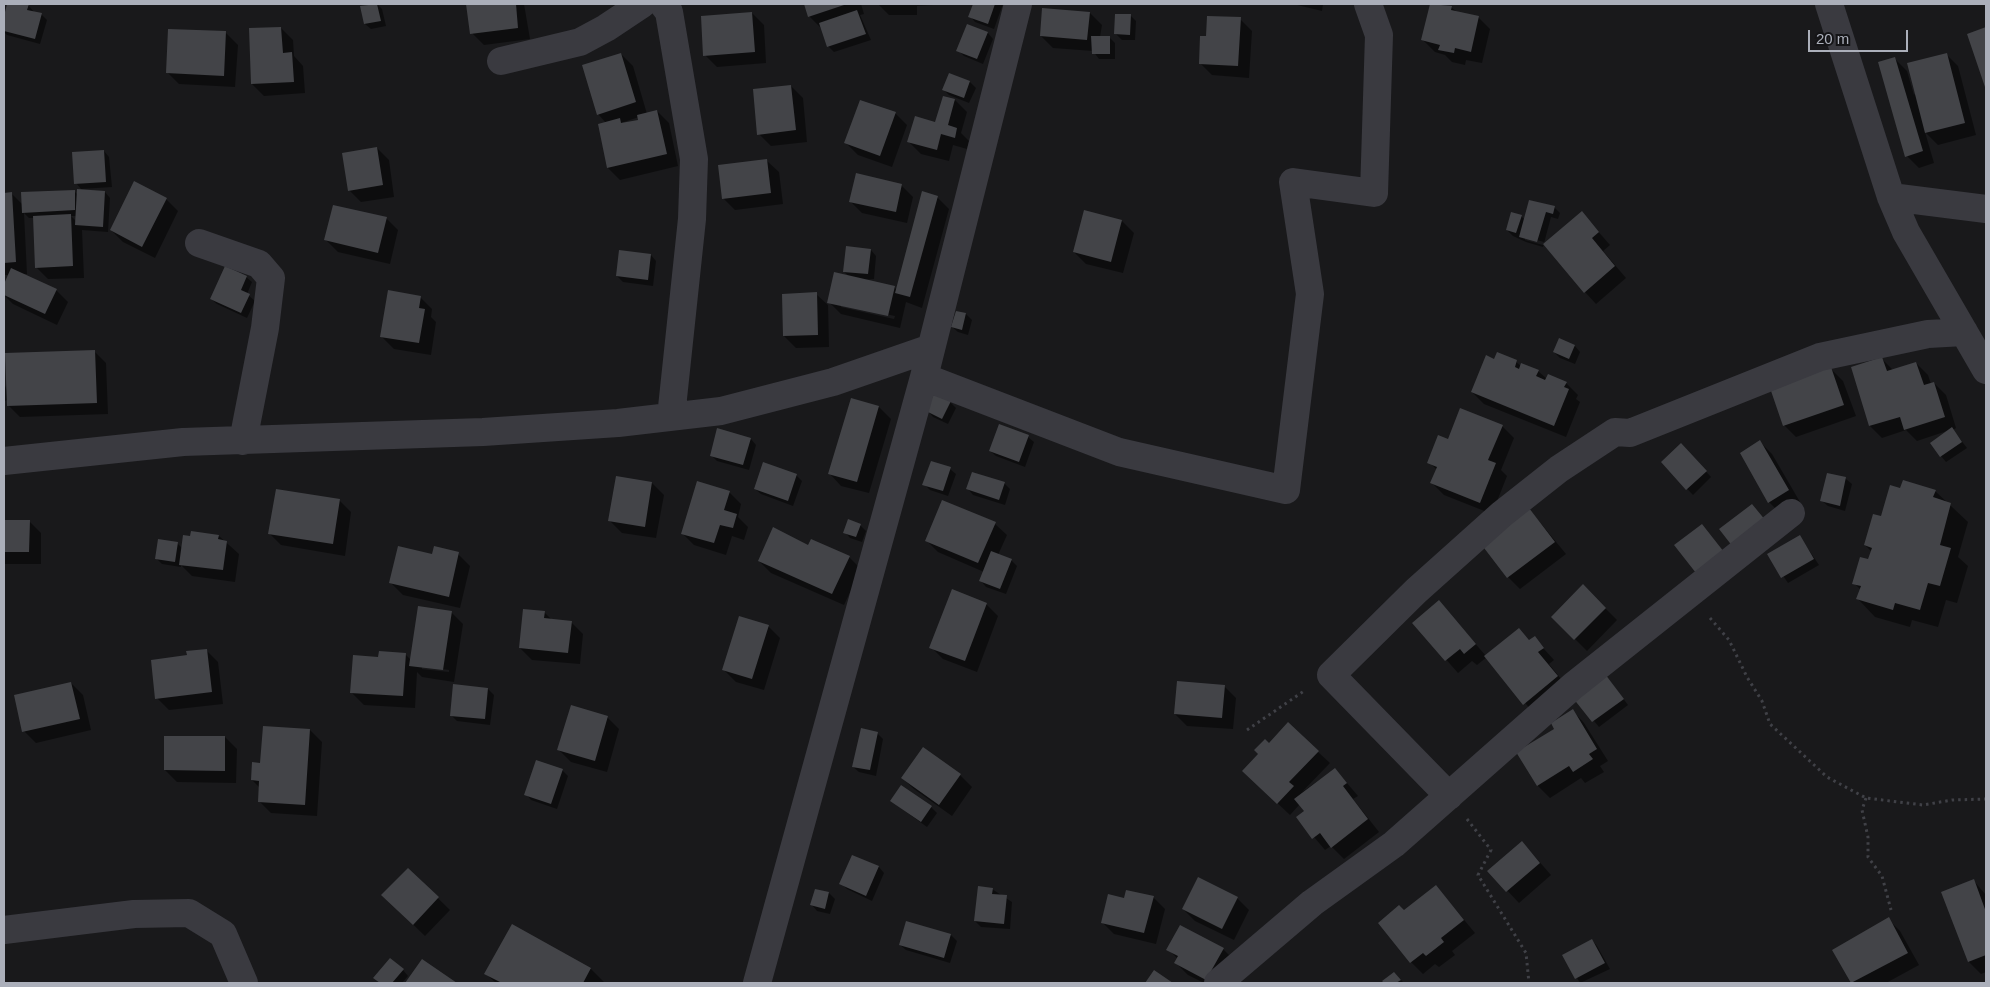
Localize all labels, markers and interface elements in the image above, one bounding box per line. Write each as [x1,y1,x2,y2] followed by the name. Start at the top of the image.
[1810,20,1910,52] scale bar
[1816,30,1849,47] text: 20 m

